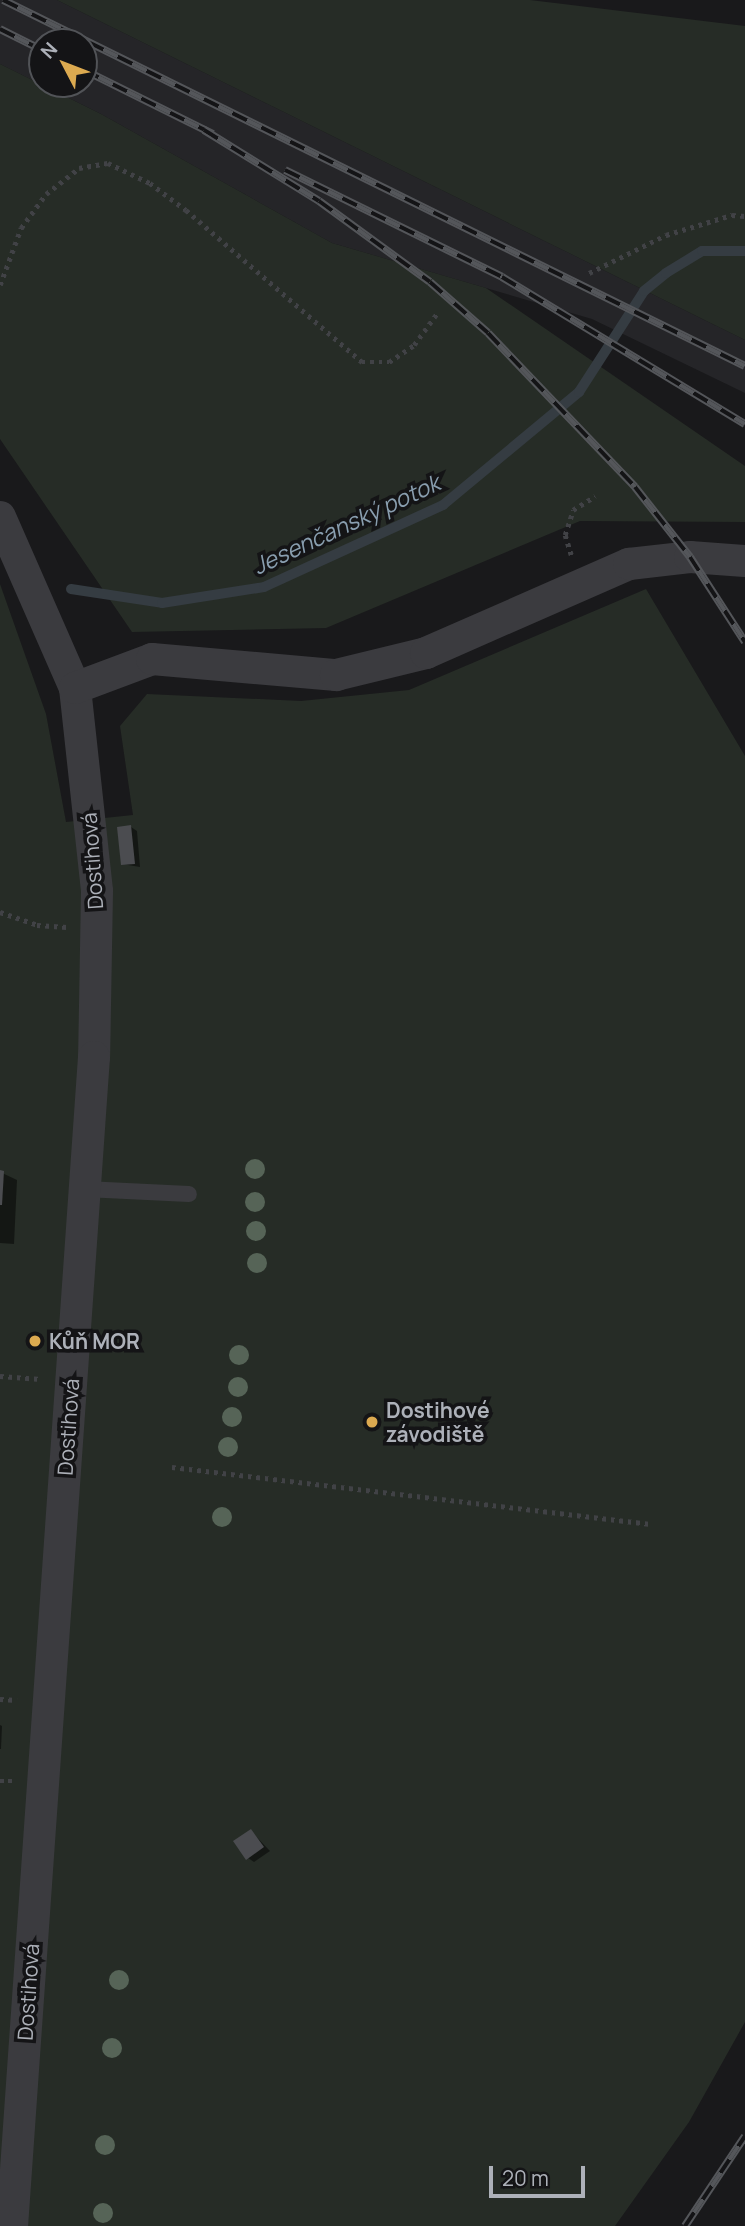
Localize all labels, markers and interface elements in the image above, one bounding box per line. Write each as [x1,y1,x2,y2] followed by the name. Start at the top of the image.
[28,28,98,98] north arrow
[35,37,63,64] text: N
[248,469,444,579] water label: Jesenčanský potok
[76,812,108,910] street label: Dostihová
[49,1328,140,1354] place label: Kůň MOR
[27,1333,43,1349] marker: Kůň MOR
[52,1378,84,1476] street label: Dostihová
[386,1397,490,1447] place label: Dostihové závodiště
[364,1414,380,1430] marker: Dostihové závodiště
[12,1943,44,2041] street label: Dostihová
[493,2152,589,2196] scale bar
[502,2164,549,2192] text: 20 m

